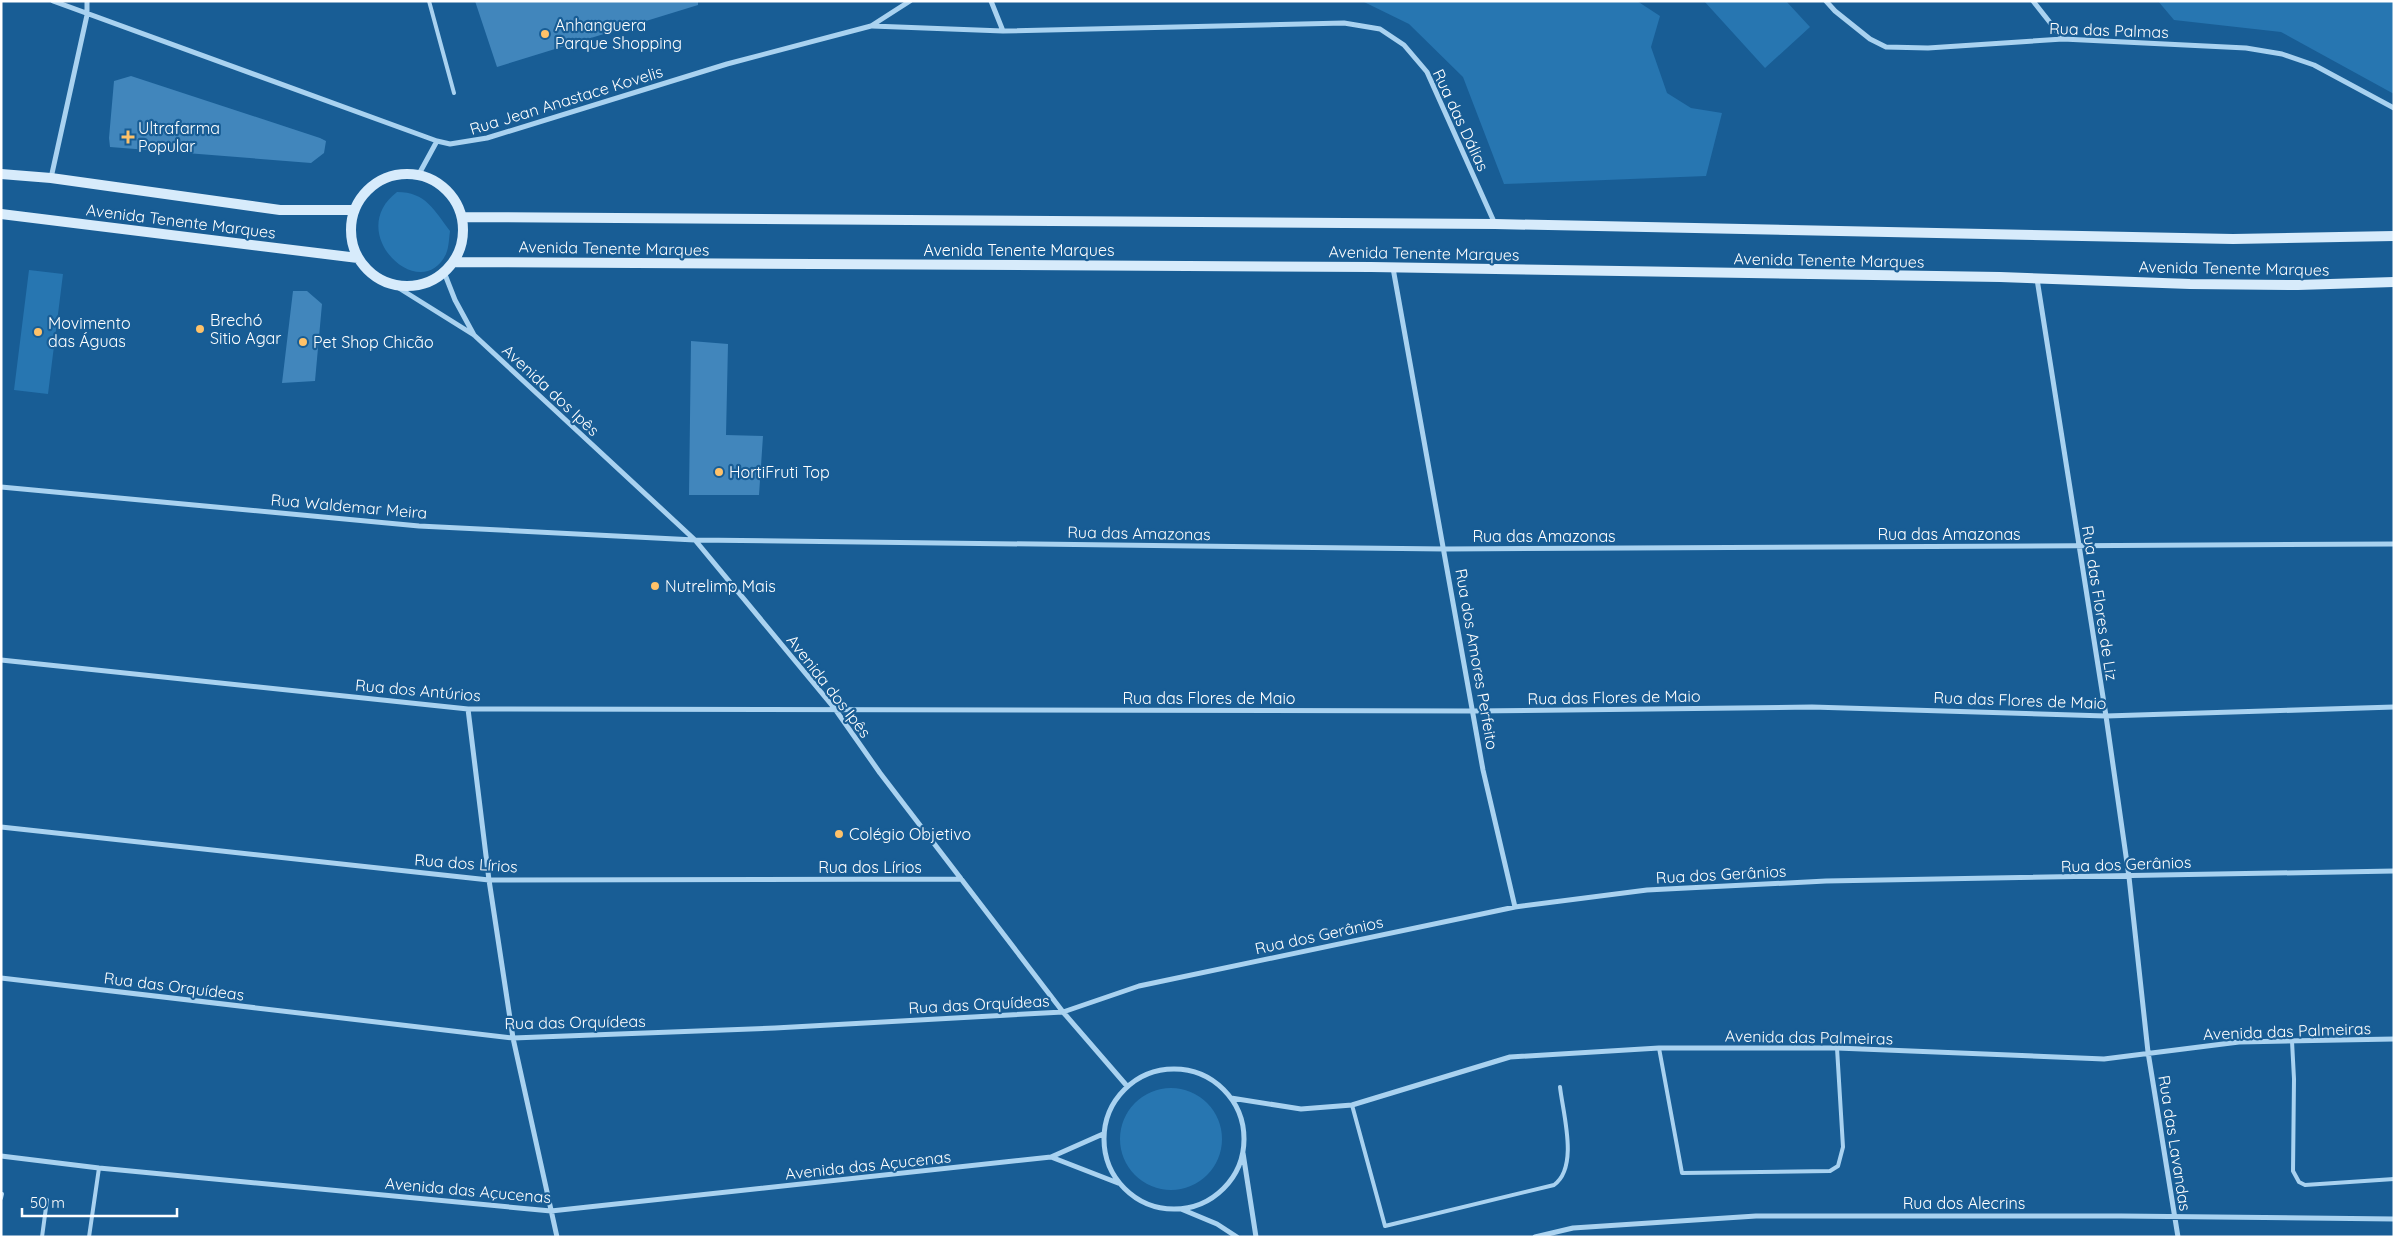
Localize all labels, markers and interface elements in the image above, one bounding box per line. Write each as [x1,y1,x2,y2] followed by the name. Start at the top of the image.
[555,15,682,53] place label: Anhanguera Parque Shopping
[2049,18,2169,42] street label: Rua das Palmas
[539,28,551,40] marker: Anhanguera Parque Shopping
[467,61,665,139] street label: Rua Jean Anastace Kovelis
[1429,66,1493,174] street label: Rua das Dálias
[138,118,220,156] place label: Ultrafarma Popular
[122,131,134,143] marker: Ultrafarma Popular
[85,199,277,243] street label: Avenida Tenente Marques
[518,236,710,260] street label: Avenida Tenente Marques
[924,240,1114,260] street label: Avenida Tenente Marques
[1328,241,1520,265] street label: Avenida Tenente Marques
[1733,248,1925,272] street label: Avenida Tenente Marques
[2138,256,2330,280] street label: Avenida Tenente Marques
[210,310,281,348] place label: Brechó Sitio Agar
[48,313,131,351] place label: Movimento das Águas
[194,323,206,335] marker: Brechó Sitio Agar
[32,326,44,338] marker: Movimento das Águas
[313,332,434,352] place label: Pet Shop Chicão
[297,336,309,348] marker: Pet Shop Chicão
[498,340,604,440] street label: Avenida dos Ipês
[729,462,830,482] place label: HortiFruti Top
[713,466,725,478] marker: HortiFruti Top
[270,489,428,523] street label: Rua Waldemar Meira
[1067,522,1211,544] street label: Rua das Amazonas
[1877,524,2021,544] street label: Rua das Amazonas
[2078,524,2122,682] street label: Rua das Flores de Liz
[1472,526,1616,546] street label: Rua das Amazonas
[1451,567,1503,751] street label: Rua dos Amores Perfeito
[665,576,776,596] place label: Nutrelimp Mais
[649,580,661,592] marker: Nutrelimp Mais
[783,631,875,741] street label: Avenida dos Ipês
[354,675,482,705] street label: Rua dos Antúrios
[1527,685,1701,709] street label: Rua das Flores de Maio
[1933,687,2107,713] street label: Rua das Flores de Maio
[1122,688,1296,708] street label: Rua das Flores de Maio
[849,824,971,844] place label: Colégio Objetivo
[833,828,845,840] marker: Colégio Objetivo
[414,849,518,877] street label: Rua dos Lírios
[2060,852,2192,876] street label: Rua dos Gerânios
[818,857,922,877] street label: Rua dos Lírios
[1655,861,1787,887] street label: Rua dos Gerânios
[1253,912,1385,958] street label: Rua dos Gerânios
[103,967,245,1005] street label: Rua das Orquídeas
[908,990,1050,1018] street label: Rua das Orquídeas
[504,1011,646,1033] street label: Rua das Orquídeas
[2203,1018,2371,1044] street label: Avenida das Palmeiras
[1725,1026,1893,1048] street label: Avenida das Palmeiras
[2154,1074,2196,1212] street label: Rua das Lavandas
[784,1146,952,1184] street label: Avenida das Açucenas
[384,1173,552,1207] street label: Avenida das Açucenas
[22,1186,178,1218] scale bar
[30,1193,65,1212] text: 50 m
[1903,1193,2025,1213] street label: Rua dos Alecrins

